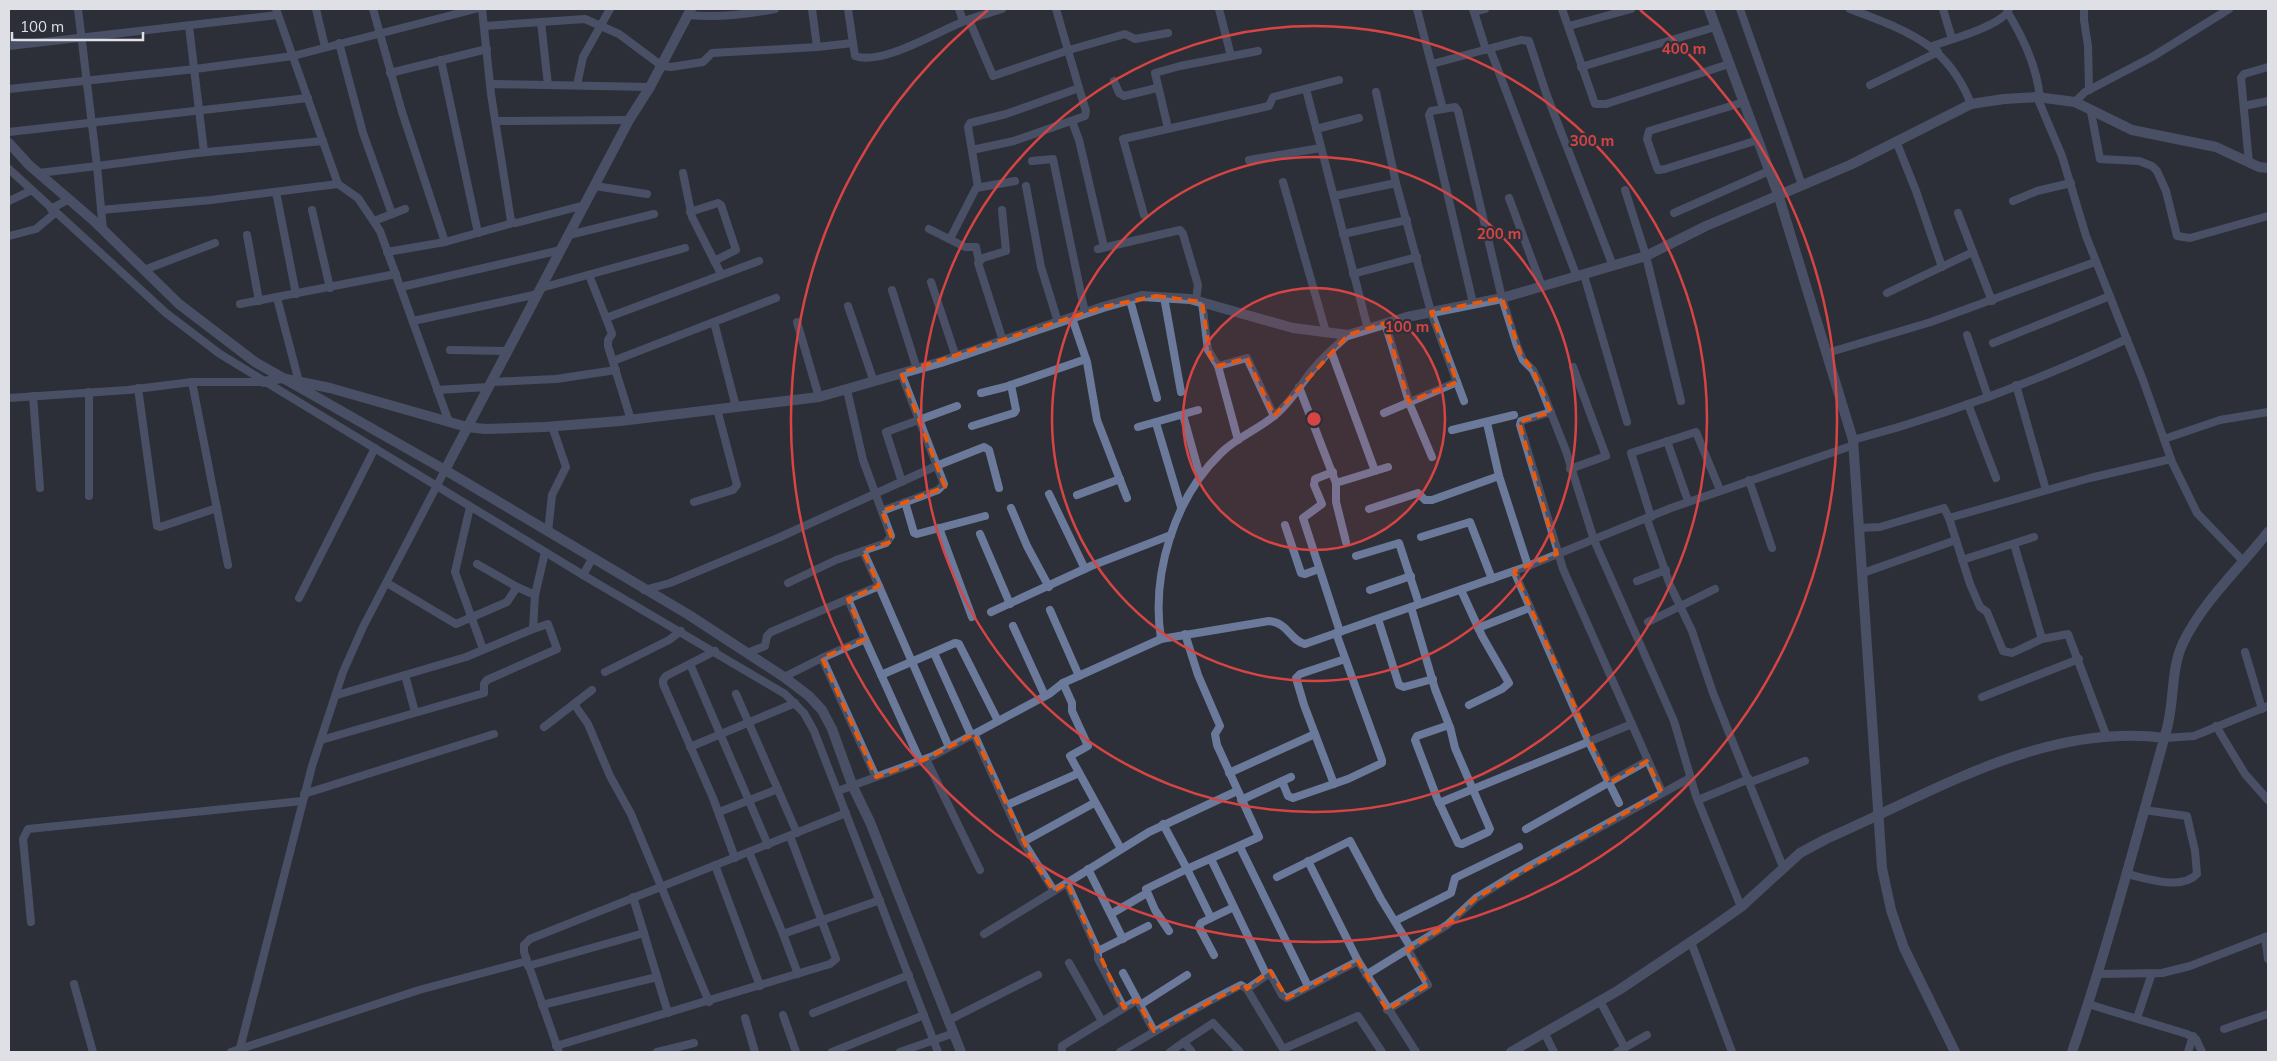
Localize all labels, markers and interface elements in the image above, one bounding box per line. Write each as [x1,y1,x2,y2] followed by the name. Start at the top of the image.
[12,10,144,42] scale bar
[20,17,64,36] text: 100 m
[1662,39,1706,58] text: 400 m
[1570,131,1614,150] text: 300 m
[1477,224,1521,243] text: 200 m
[1385,317,1429,336] text: 100 m
[1305,410,1323,428] centre of rings

